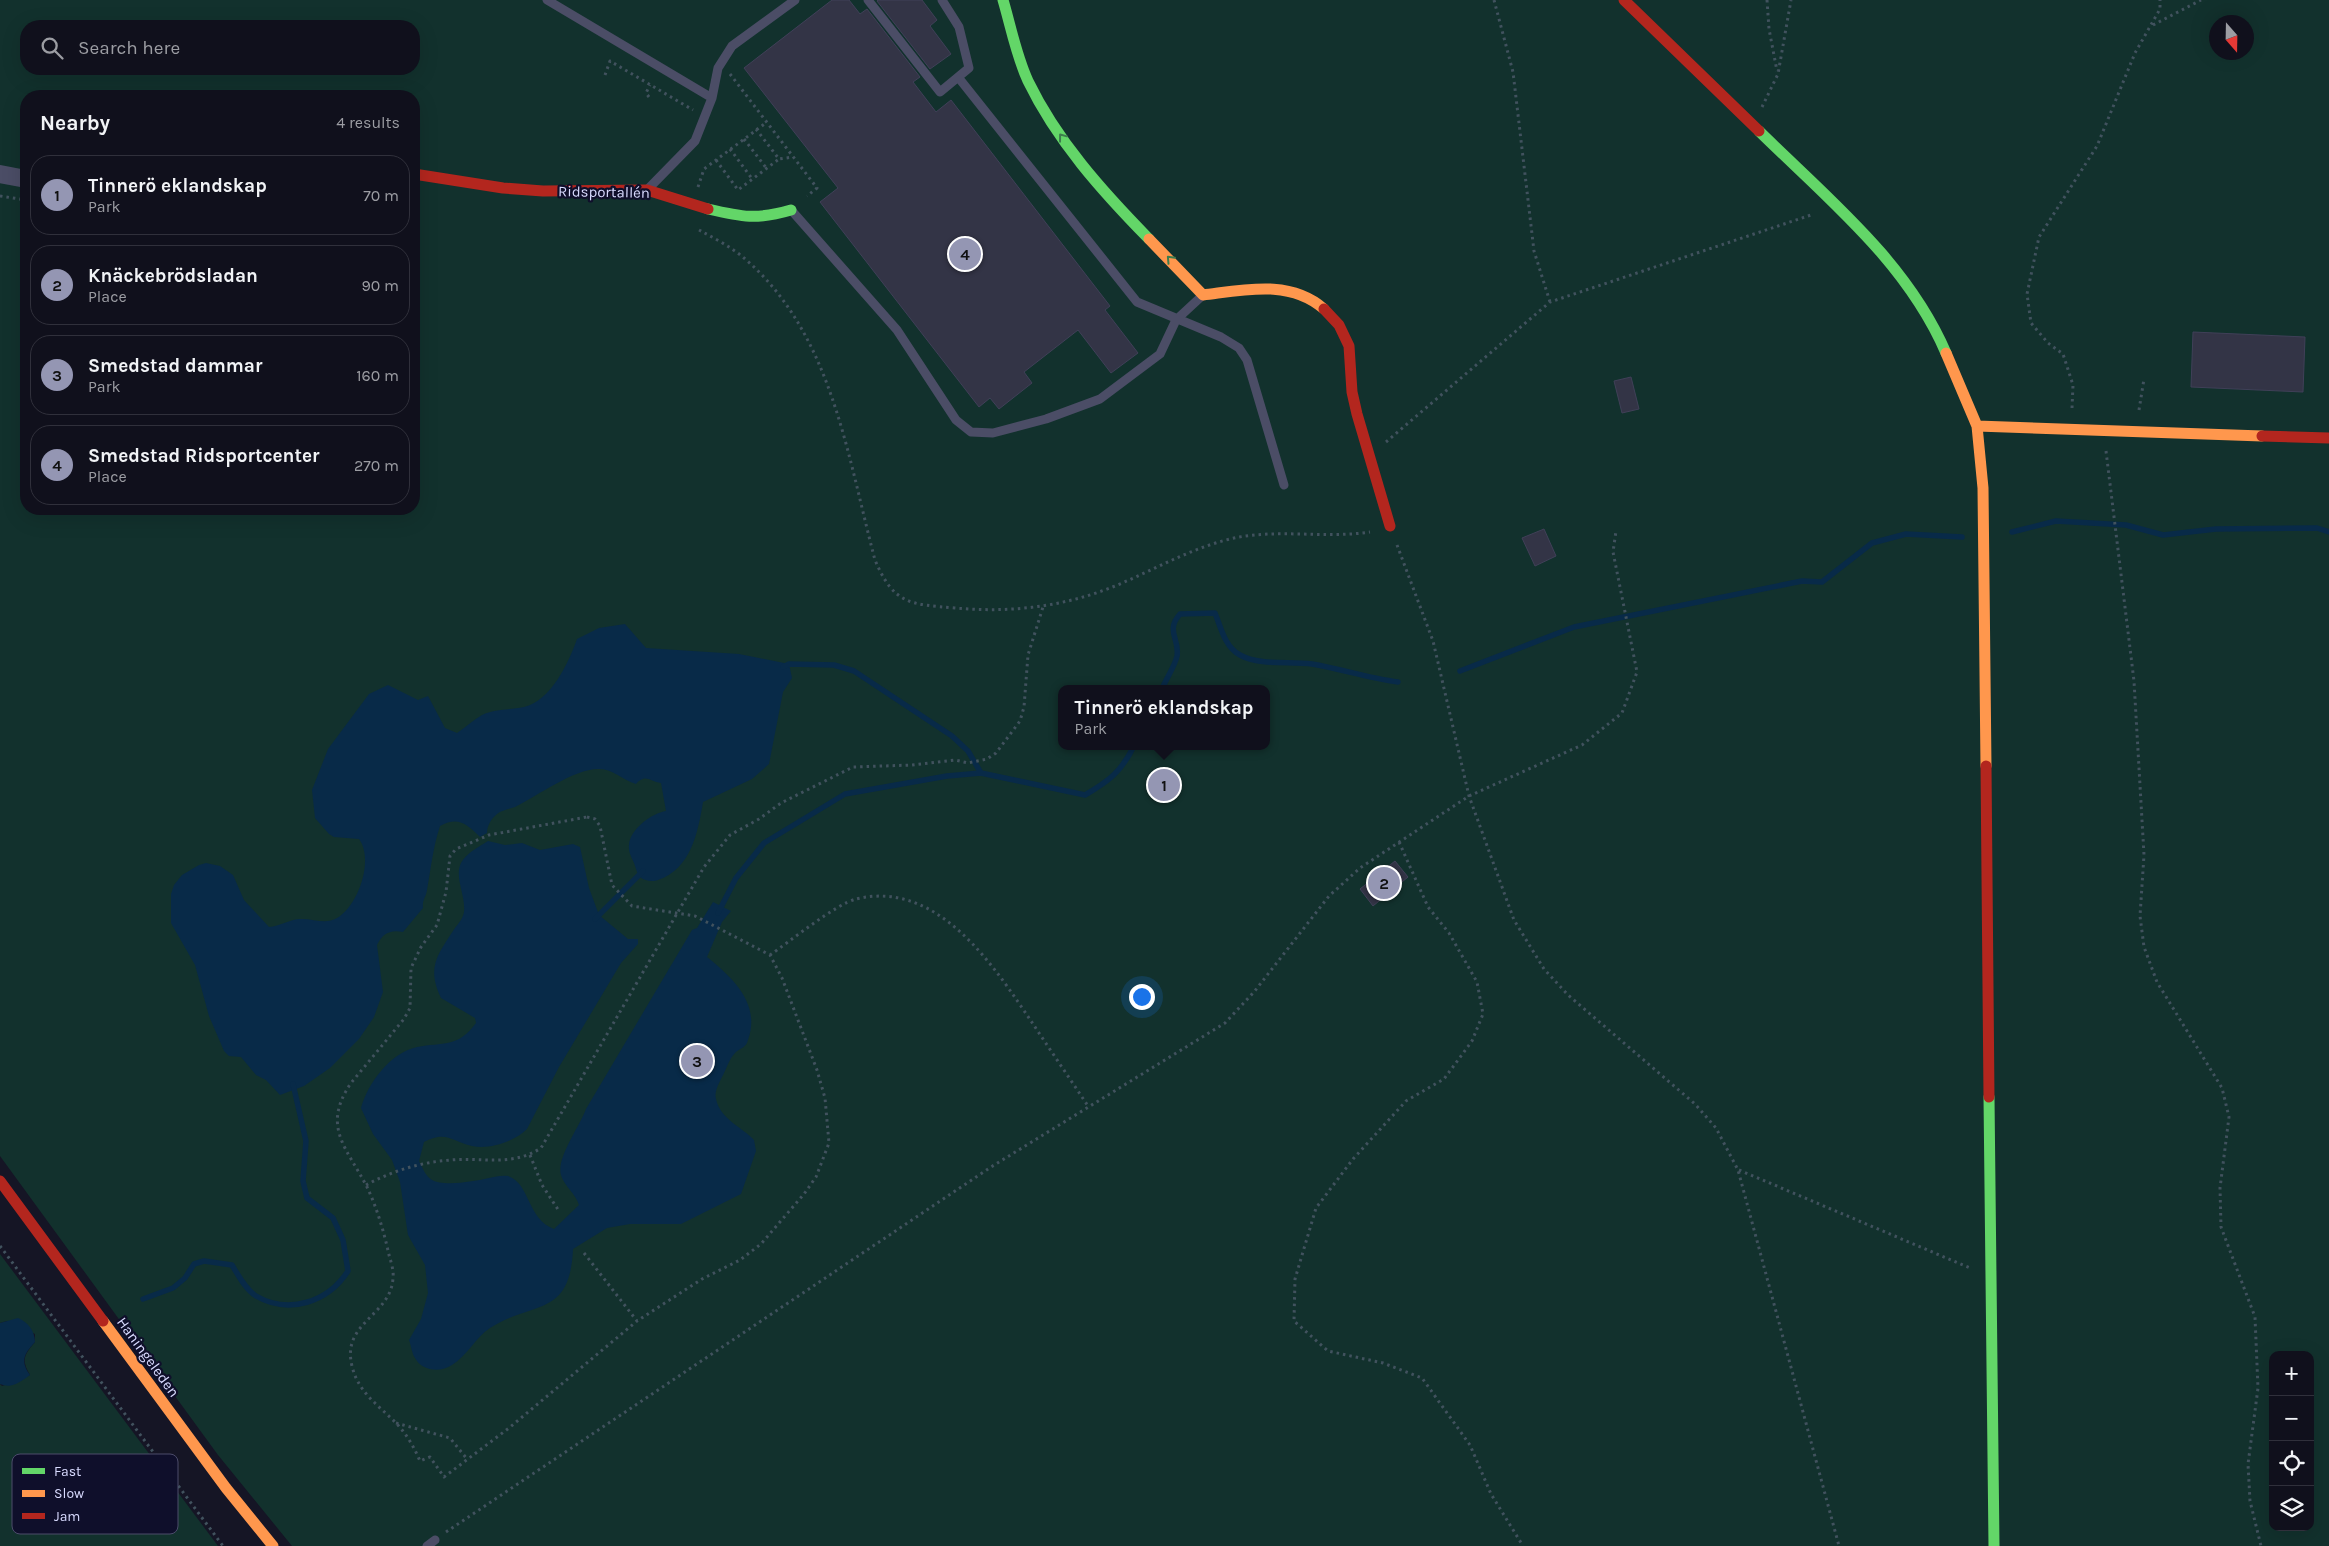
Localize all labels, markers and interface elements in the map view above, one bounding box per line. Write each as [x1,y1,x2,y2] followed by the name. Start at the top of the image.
[2209,15,2254,60] north arrow
[20,20,420,75] search box
[38,34,66,62] icon: search
[78,37,180,59] text: Search here
[40,111,110,135] text: Nearby
[336,113,400,132] text: 4 results
[1059,133,1068,143] one-way arrow
[88,175,267,197] text: Tinnerö eklandskap
[558,182,650,202] street label: Ridsportallén
[54,186,60,205] text: 1
[363,186,399,205] text: 70 m
[88,197,120,216] text: Park
[949,235,981,273] pin: 4
[1167,256,1176,265] one-way arrow
[88,265,258,287] text: Knäckebrödsladan
[52,276,62,295] text: 2
[361,276,399,295] text: 90 m
[88,287,127,306] text: Place
[88,355,262,377] text: Smedstad dammar
[52,366,62,385] text: 3
[356,366,399,385] text: 160 m
[88,377,120,396] text: Park
[88,445,319,467] text: Smedstad Ridsportcenter
[52,456,62,475] text: 4
[354,456,399,475] text: 270 m
[88,467,127,486] text: Place
[1058,685,1270,750] popup
[1075,697,1253,719] text: Tinnerö eklandskap
[1075,719,1107,738] text: Park
[1148,766,1180,804] pin: 1
[1368,864,1400,902] pin: 2
[1129,984,1155,1010] your location
[681,1042,713,1080] pin: 3
[113,1313,183,1401] street label: Haningeleden
[2269,1351,2314,1531] map controls
[2269,1351,2314,1396] button: +
[2269,1396,2314,1441] button: −
[2269,1441,2314,1486] button: locate
[12,1454,178,1534] legend
[54,1463,81,1480] text: Fast
[54,1485,84,1502] text: Slow
[2269,1486,2314,1531] button: layers
[54,1508,80,1525] text: Jam

